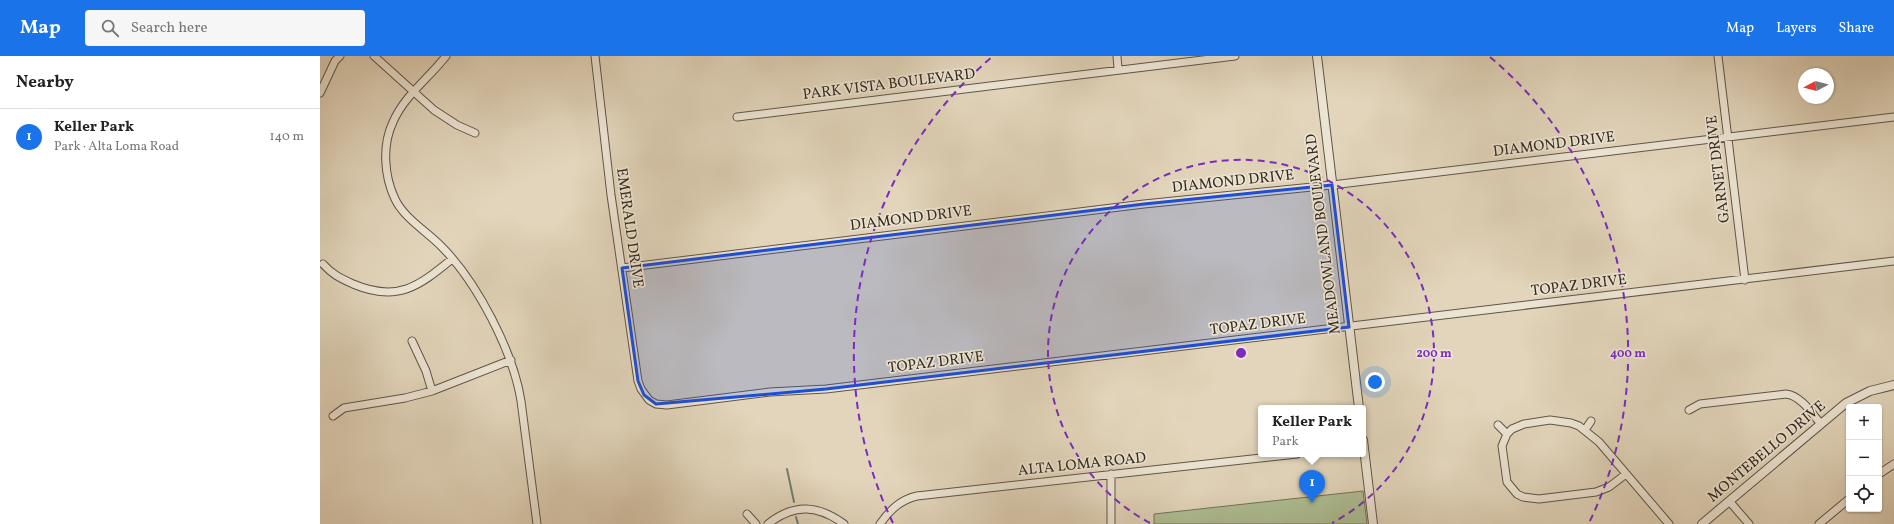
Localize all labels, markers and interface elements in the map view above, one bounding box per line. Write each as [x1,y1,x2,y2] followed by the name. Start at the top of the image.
[85,10,365,46] search box
[20,15,61,41] text: Map
[99,17,121,39] icon: search
[131,18,208,39] text: Search here
[1726,19,1754,38] text: Map
[1776,19,1816,38] text: Layers
[1838,19,1874,38] text: Share
[802,64,977,106] street label: PARK VISTA BOULEVARD
[1798,68,1834,104] north arrow
[16,71,74,94] text: Nearby
[1702,114,1736,224] street label: GARNET DRIVE
[54,117,134,138] text: Keller Park
[1492,127,1616,163] street label: DIAMOND DRIVE
[26,128,32,146] text: 1
[270,128,304,146] text: 140 m
[1301,133,1347,335] street label: MEADOWLAND BOULEVARD
[54,138,179,156] text: Park · Alta Loma Road
[1171,165,1295,199] street label: DIAMOND DRIVE
[610,167,648,289] street label: EMERALD DRIVE
[849,201,973,237] street label: DIAMOND DRIVE
[1530,270,1628,302] street label: TOPAZ DRIVE
[1209,309,1307,341] street label: TOPAZ DRIVE
[1234,346,1248,360] centre of rings
[1416,346,1452,362] text: 200 m
[1610,346,1646,362] text: 400 m
[887,347,985,379] street label: TOPAZ DRIVE
[1365,372,1385,392] your location
[1703,396,1831,508] street label: MONTEBELLO DRIVE
[1846,404,1882,512] map controls
[1846,404,1882,440] button: +
[1258,405,1366,457] popup
[1272,412,1352,433] text: Keller Park
[1272,433,1299,451] text: Park
[1846,440,1882,476] button: −
[1017,448,1147,482] street label: ALTA LOMA ROAD
[1299,470,1325,503] pin: 1
[1846,476,1882,512] button: locate

